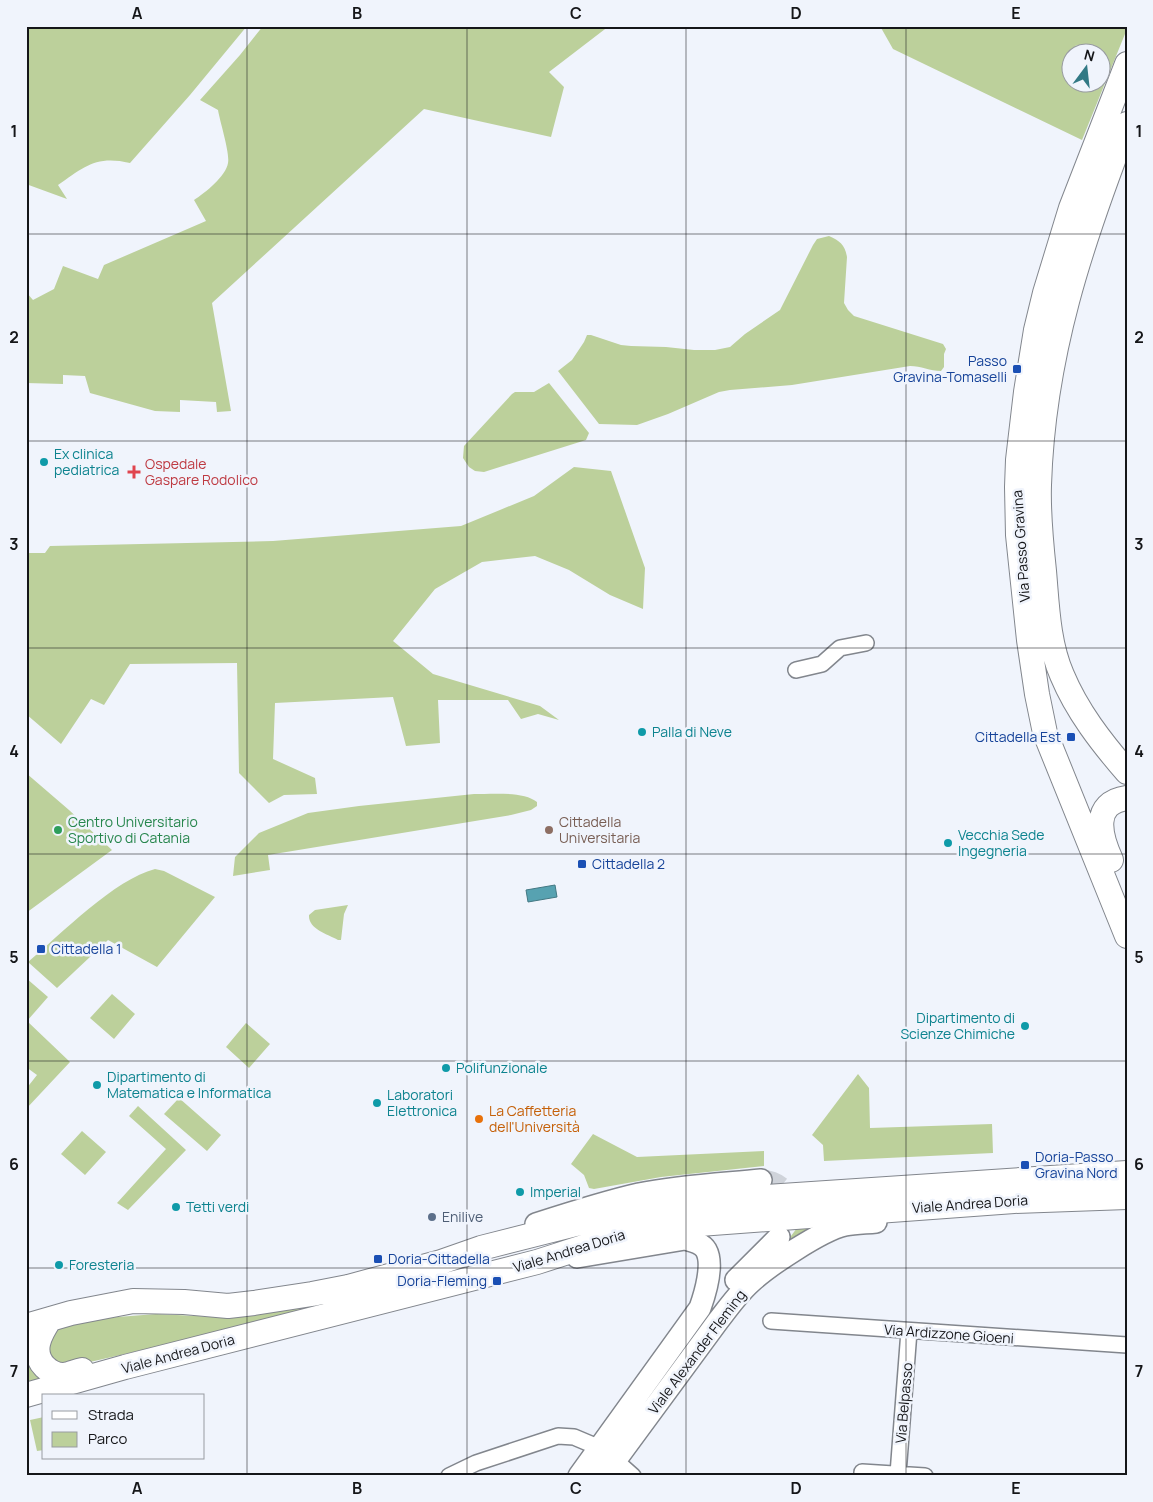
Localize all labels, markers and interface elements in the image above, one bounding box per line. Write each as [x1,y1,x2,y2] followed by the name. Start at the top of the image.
[132,2,143,24] text: A
[352,2,362,24] text: B
[570,2,582,24] text: C
[790,2,802,24] text: D
[1011,2,1021,24] text: E
[1060,42,1110,92] north arrow
[1082,44,1097,65] text: N
[10,120,18,142] text: 1
[1135,120,1143,142] text: 1
[9,326,19,348] text: 2
[1134,326,1144,348] text: 2
[893,351,1007,386] place label: Passo Gravina-Tomaselli
[1011,363,1023,375] marker: Passo Gravina-Tomaselli
[54,444,119,479] place label: Ex clinica pediatrica
[145,454,258,489] place label: Ospedale Gaspare Rodolico
[38,456,50,468] marker: Ex clinica pediatrica
[127,465,141,479] marker: Ospedale Gaspare Rodolico
[1007,489,1034,603] street label: Via Passo Gravina
[9,533,19,555] text: 3
[1134,533,1144,555] text: 3
[652,722,732,741] place label: Palla di Neve
[636,726,648,738] marker: Palla di Neve
[975,727,1061,746] place label: Cittadella Est
[1065,731,1077,743] marker: Cittadella Est
[9,740,19,762] text: 4
[1134,740,1144,762] text: 4
[68,812,198,847] place label: Centro Universitario Sportivo di Catania
[559,812,640,847] place label: Cittadella Universitaria
[52,824,64,836] marker: Centro Universitario Sportivo di Catania
[543,824,555,836] marker: Cittadella Universitaria
[958,825,1045,860] place label: Vecchia Sede Ingegneria
[942,837,954,849] marker: Vecchia Sede Ingegneria
[592,854,665,873] place label: Cittadella 2
[576,858,588,870] marker: Cittadella 2
[51,939,122,958] place label: Cittadella 1
[35,943,47,955] marker: Cittadella 1
[9,946,19,968] text: 5
[1134,946,1144,968] text: 5
[900,1008,1015,1043] place label: Dipartimento di Scienze Chimiche
[1019,1020,1031,1032] marker: Dipartimento di Scienze Chimiche
[456,1058,547,1077] place label: Polifunzionale
[440,1062,452,1074] marker: Polifunzionale
[107,1067,271,1102] place label: Dipartimento di Matematica e Informatica
[91,1079,103,1091] marker: Dipartimento di Matematica e Informatica
[387,1085,457,1120] place label: Laboratori Elettronica
[371,1097,383,1109] marker: Laboratori Elettronica
[489,1101,580,1136] place label: La Caffetteria dell'Università
[473,1113,485,1125] marker: La Caffetteria dell'Università
[1035,1147,1117,1182] place label: Doria-Passo Gravina Nord
[9,1153,19,1175] text: 6
[1134,1153,1144,1175] text: 6
[1019,1159,1031,1171] marker: Doria-Passo Gravina Nord
[530,1182,581,1201] place label: Imperial
[514,1186,526,1198] marker: Imperial
[911,1190,1029,1217] street label: Viale Andrea Doria
[186,1197,249,1216] place label: Tetti verdi
[170,1201,182,1213] marker: Tetti verdi
[442,1207,483,1226] place label: Enilive
[426,1211,438,1223] marker: Enilive
[511,1224,627,1277] street label: Viale Andrea Doria
[388,1249,490,1268] place label: Doria-Cittadella
[372,1253,384,1265] marker: Doria-Cittadella
[69,1255,134,1274] place label: Foresteria
[53,1259,65,1271] marker: Foresteria
[397,1271,487,1290] place label: Doria-Fleming
[491,1275,503,1287] marker: Doria-Fleming
[644,1286,750,1418] street label: Viale Alexander Fleming
[883,1319,1015,1348] street label: Via Ardizzone Gioeni
[119,1329,236,1378] street label: Viale Andrea Doria
[10,1360,18,1382] text: 7
[1135,1360,1143,1382] text: 7
[891,1362,917,1444] street label: Via Belpasso
[42,1394,205,1460] legend
[88,1404,134,1425] text: Strada
[88,1428,127,1449] text: Parco
[132,1477,143,1499] text: A
[352,1477,362,1499] text: B
[570,1477,582,1499] text: C
[790,1477,802,1499] text: D
[1011,1477,1021,1499] text: E

